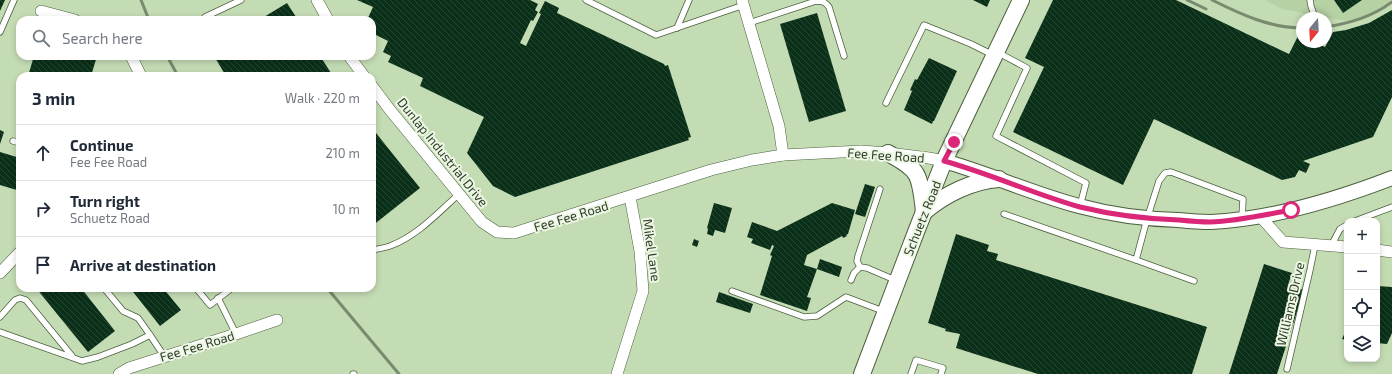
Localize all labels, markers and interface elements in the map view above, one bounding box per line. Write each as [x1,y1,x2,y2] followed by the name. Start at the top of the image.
[1296,12,1332,48] north arrow
[16,16,376,60] search box
[30,27,52,49] icon: search
[62,29,143,47] text: Search here
[32,88,75,108] text: 3 min
[285,90,360,106] text: Walk · 220 m
[394,94,492,210] street label: Dunlap Industrial Drive
[945,133,963,151] route end
[70,136,133,154] text: Continue
[32,142,54,164] icon: ahead
[847,144,925,166] street label: Fee Fee Road
[325,145,360,161] text: 210 m
[70,154,147,170] text: Fee Fee Road
[900,178,944,258] street label: Schuetz Road
[70,192,140,210] text: Turn right
[532,197,610,235] street label: Fee Fee Road
[32,198,54,220] icon: right
[333,201,360,217] text: 10 m
[1282,201,1300,219] route start
[70,210,150,226] text: Schuetz Road
[640,218,664,282] street label: Mikel Lane
[1344,218,1380,362] map controls
[1344,218,1380,254] button: +
[32,254,54,276] icon: arrive
[1344,254,1380,290] button: −
[70,256,216,274] text: Arrive at destination
[1273,261,1307,347] street label: Williams Drive
[1344,290,1380,326] button: locate
[1344,326,1380,362] button: layers
[158,327,236,365] street label: Fee Fee Road

